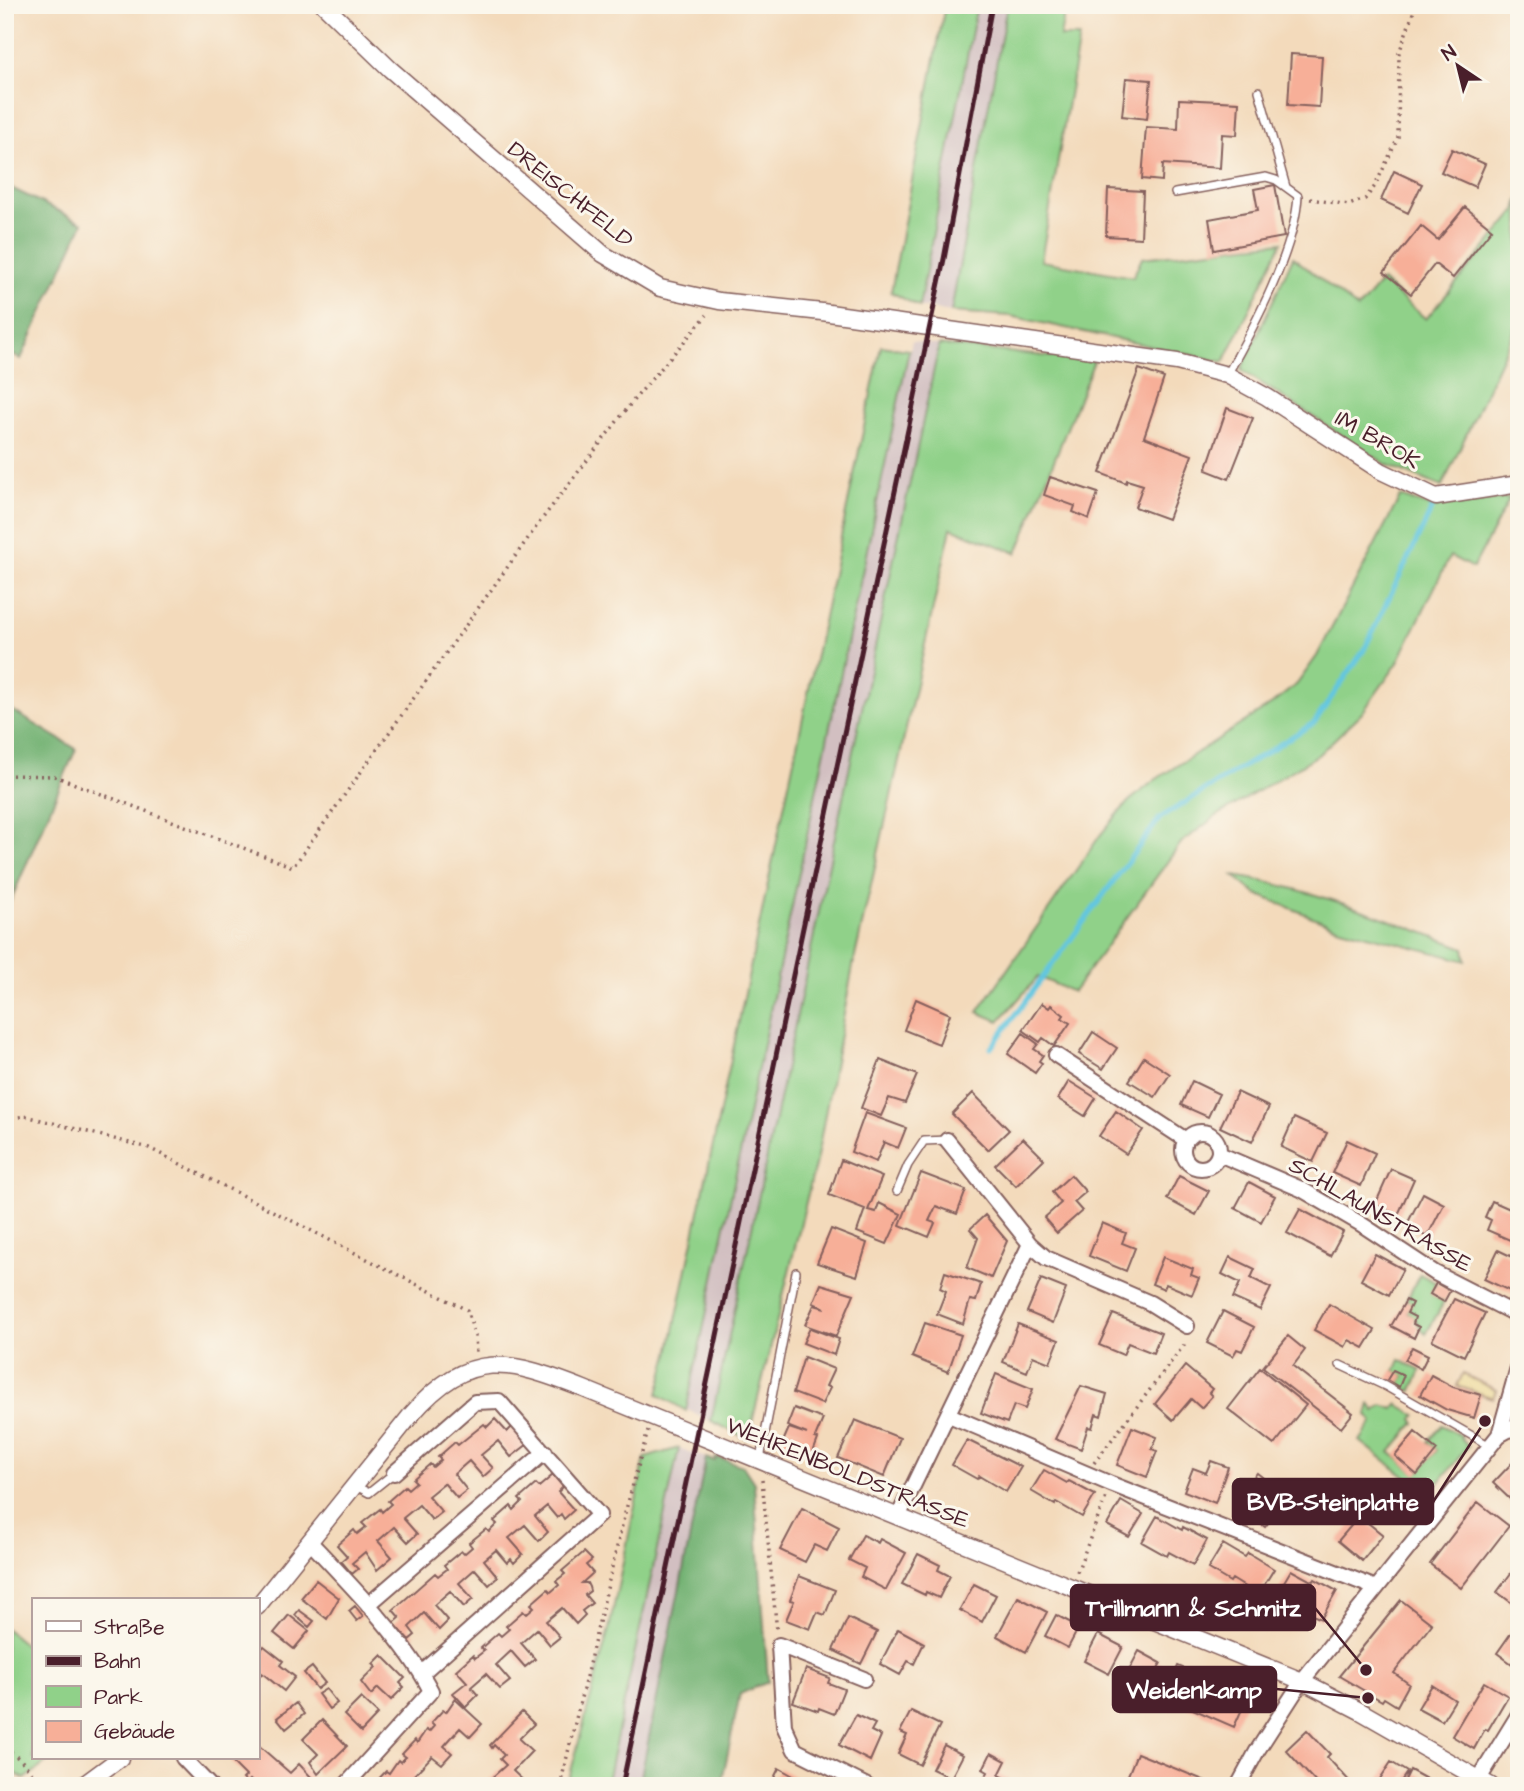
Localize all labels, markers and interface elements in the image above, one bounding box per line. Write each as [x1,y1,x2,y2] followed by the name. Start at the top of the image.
[1422,32,1492,102] north arrow
[1436,39,1462,68] text: N
[501,134,640,256] street label: DREISCHFELD
[1329,403,1426,477] street label: IM BROK
[1283,1149,1478,1281] street label: SCHLAUNSTRASSE
[721,1409,974,1537] street label: WEHRENBOLDSTRASSE
[1233,1479,1433,1524] callout: BVB-Steinplatte
[1247,1486,1419,1520] text: BVB-Steinplatte
[1071,1585,1315,1630] callout: Trillmann & Schmitz
[1084,1592,1302,1626] text: Trillmann & Schmitz
[32,1598,259,1760] legend
[94,1613,165,1642] text: Straße
[94,1647,141,1676] text: Bahn
[1113,1667,1276,1712] callout: Weidenkamp
[1125,1674,1262,1708] text: Weidenkamp
[94,1683,143,1712] text: Park
[94,1717,175,1746] text: Gebäude

